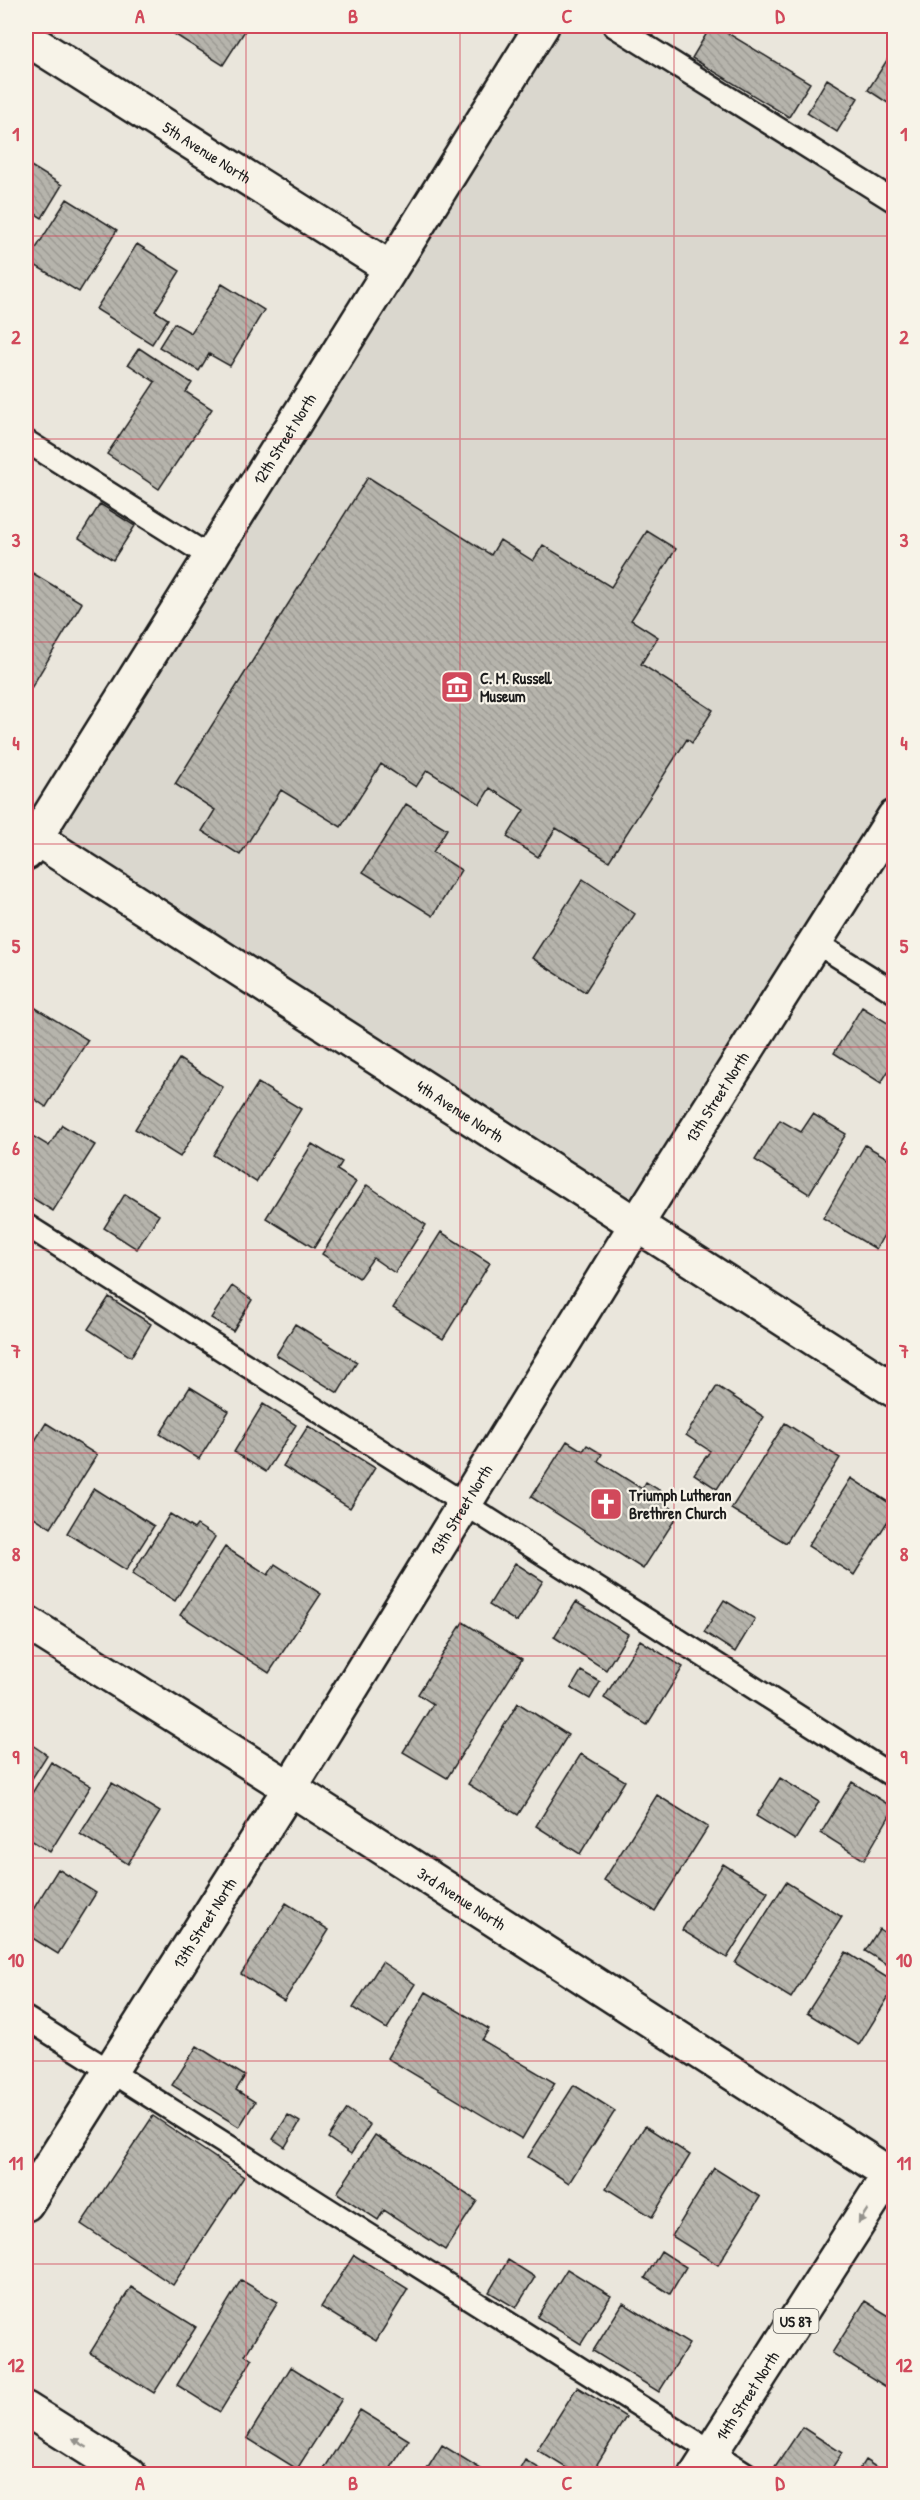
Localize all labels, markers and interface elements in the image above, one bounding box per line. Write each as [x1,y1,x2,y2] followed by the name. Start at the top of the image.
[135,2,145,29] text: A
[348,2,358,29] text: B
[562,2,573,29] text: C
[775,2,785,29] text: D
[159,116,255,189] street label: 5th Avenue North
[12,120,20,147] text: 1
[900,120,908,147] text: 1
[11,323,21,350] text: 2
[899,323,909,350] text: 2
[248,389,321,489] street label: 12th Street North
[12,526,21,553] text: 3
[900,526,909,553] text: 3
[480,667,553,707] place label: C. M. Russell Museum
[439,669,475,705] museum icon: C. M. Russell Museum
[12,729,20,756] text: 4
[900,729,908,756] text: 4
[12,932,21,959] text: 5
[900,932,909,959] text: 5
[680,1047,754,1147] street label: 13th Street North
[412,1075,508,1147] street label: 4th Avenue North
[12,1134,20,1161] text: 6
[900,1134,908,1161] text: 6
[10,1337,21,1364] text: 7
[898,1337,909,1364] text: 7
[424,1460,497,1560] street label: 13th Street North
[628,1484,731,1524] place label: Triumph Lutheran Brethren Church
[588,1486,624,1522] church icon: Triumph Lutheran Brethren Church
[12,1540,21,1567] text: 8
[900,1540,909,1567] text: 8
[12,1743,20,1770] text: 9
[900,1743,908,1770] text: 9
[413,1862,510,1935] street label: 3rd Avenue North
[167,1873,242,1972] street label: 13th Street North
[8,1946,24,1973] text: 10
[896,1946,912,1973] text: 10
[9,2149,23,2176] text: 11
[897,2149,911,2176] text: 11
[858,2208,869,2224] one-way arrow
[774,2309,818,2333] road number: US 87
[710,2347,784,2445] street label: 14th Street North
[8,2351,25,2378] text: 12
[896,2351,913,2378] text: 12
[71,2438,88,2449] one-way arrow
[135,2469,145,2496] text: A
[348,2469,358,2496] text: B
[562,2469,573,2496] text: C
[775,2469,785,2496] text: D

